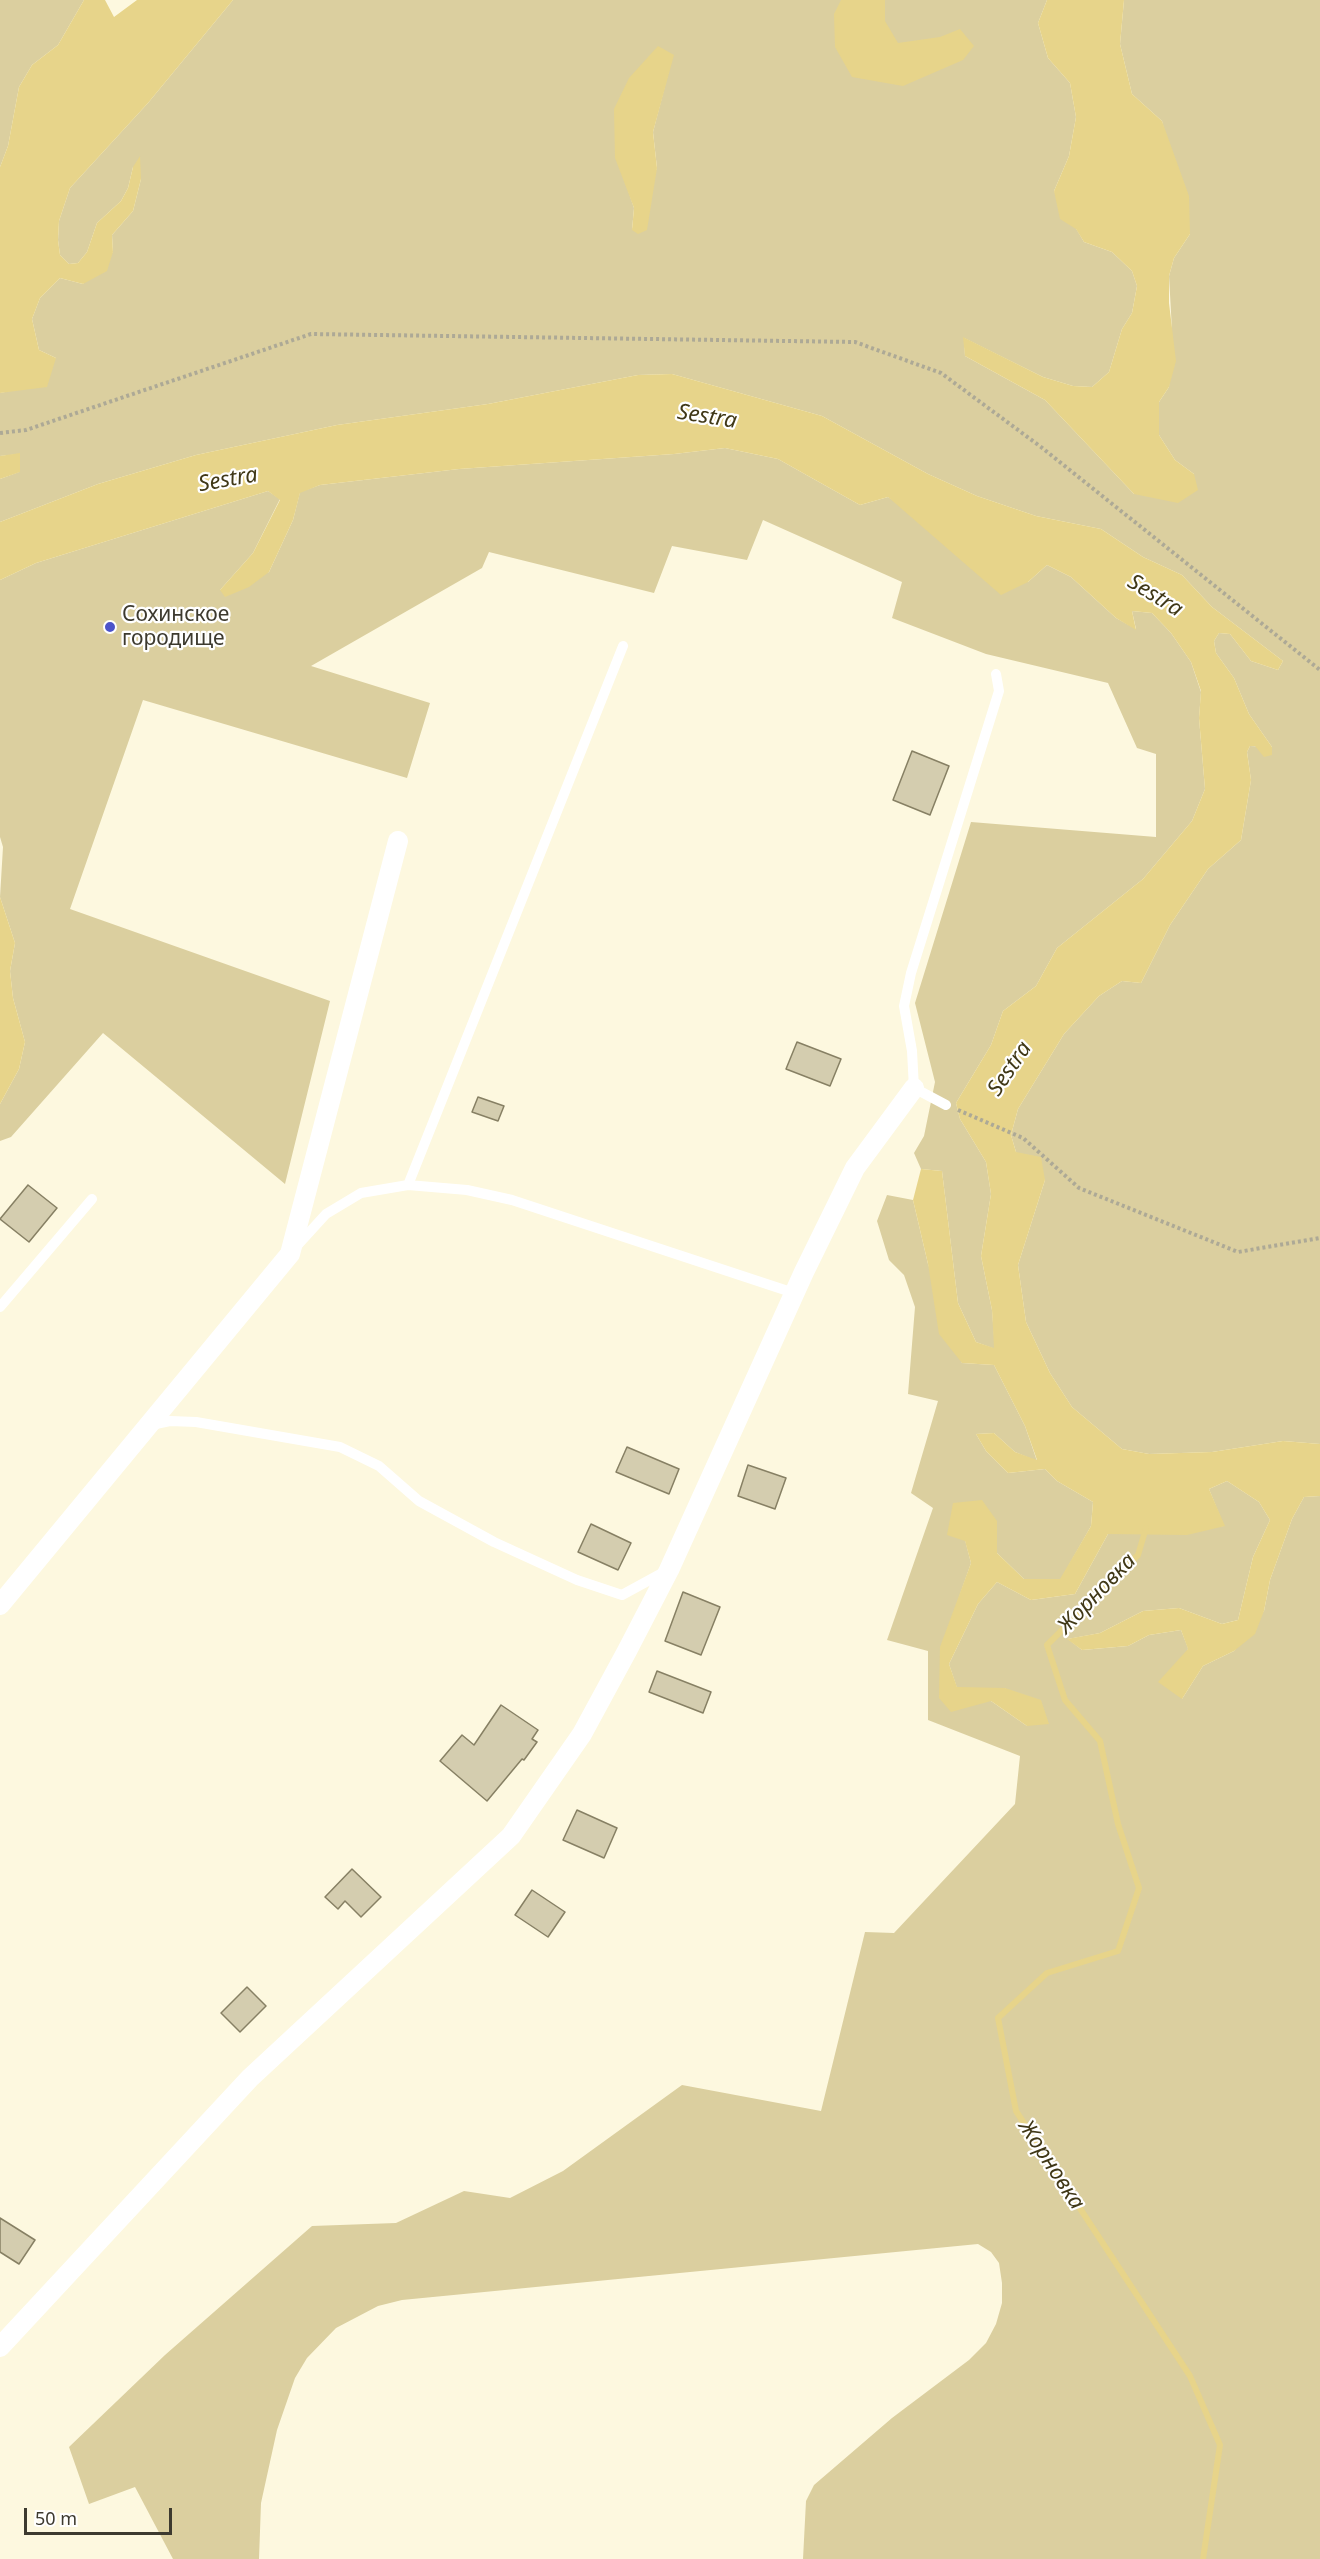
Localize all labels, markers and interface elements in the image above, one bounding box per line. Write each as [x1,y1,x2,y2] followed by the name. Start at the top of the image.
[675,399,739,435] water label: Sestra
[196,462,260,498] water label: Sestra
[1123,569,1187,623] water label: Sestra
[122,602,229,652] place label: Сохинское городище
[103,620,117,634] marker: Сохинское городище
[982,1037,1038,1101] water label: Sestra
[1052,1548,1142,1640] water label: Жорновка
[1012,2115,1090,2215] water label: Жорновка
[27,2496,176,2534] scale bar
[35,2506,77,2530] text: 50 m

